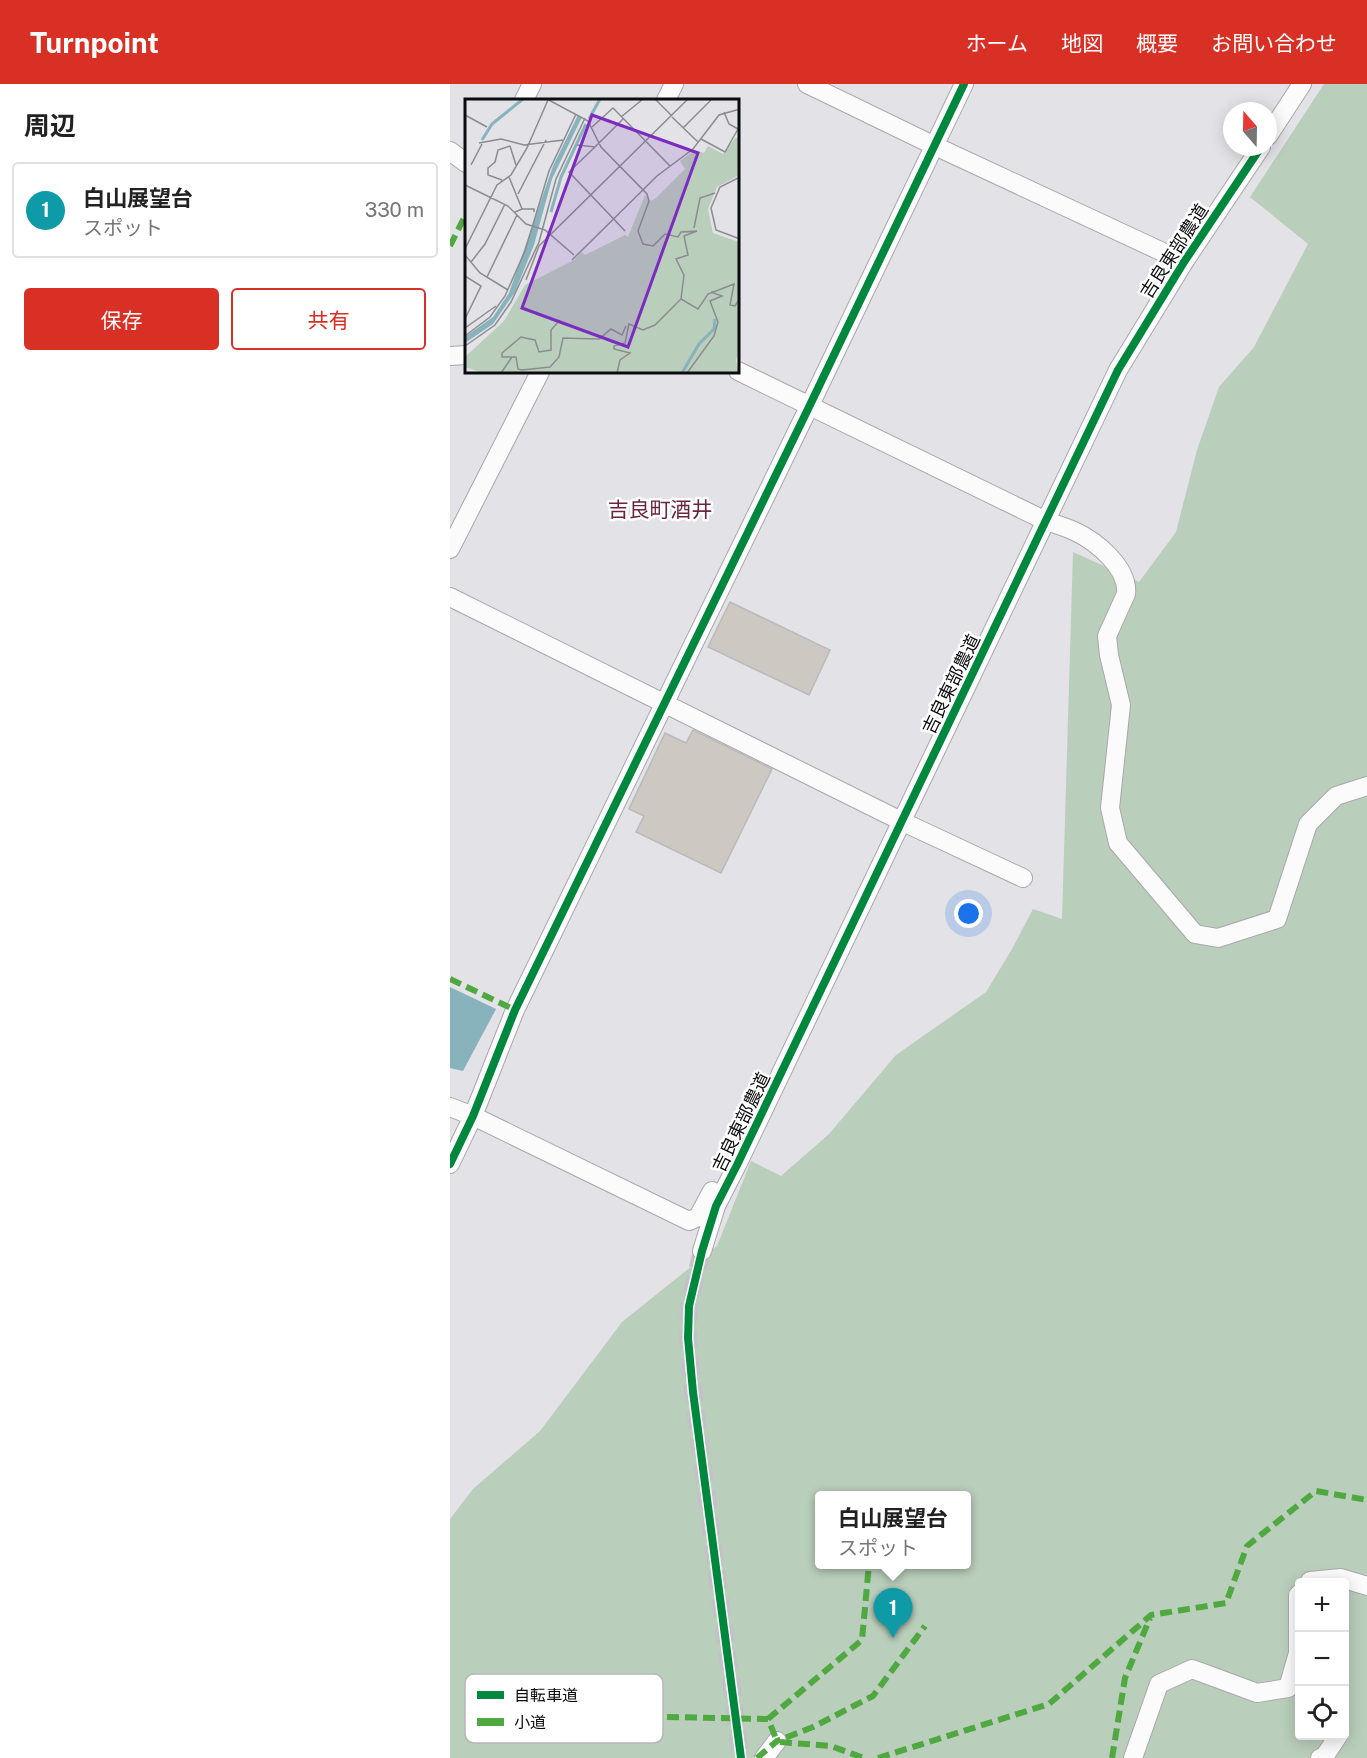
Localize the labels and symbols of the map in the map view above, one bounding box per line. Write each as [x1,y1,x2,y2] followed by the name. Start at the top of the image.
[465,99,740,374] inset map
[1223,102,1277,156] north arrow
[1136,200,1212,302] street label: 吉良東部農道
[608,497,713,522] district label: 吉良町酒井
[918,631,984,737] street label: 吉良東部農道
[954,899,983,928] your location
[708,1069,774,1175] street label: 吉良東部農道
[874,1588,912,1638] pin: 1
[465,1674,663,1743] legend
[514,1686,578,1705] text: 自転車道
[514,1713,546,1732] text: 小道

